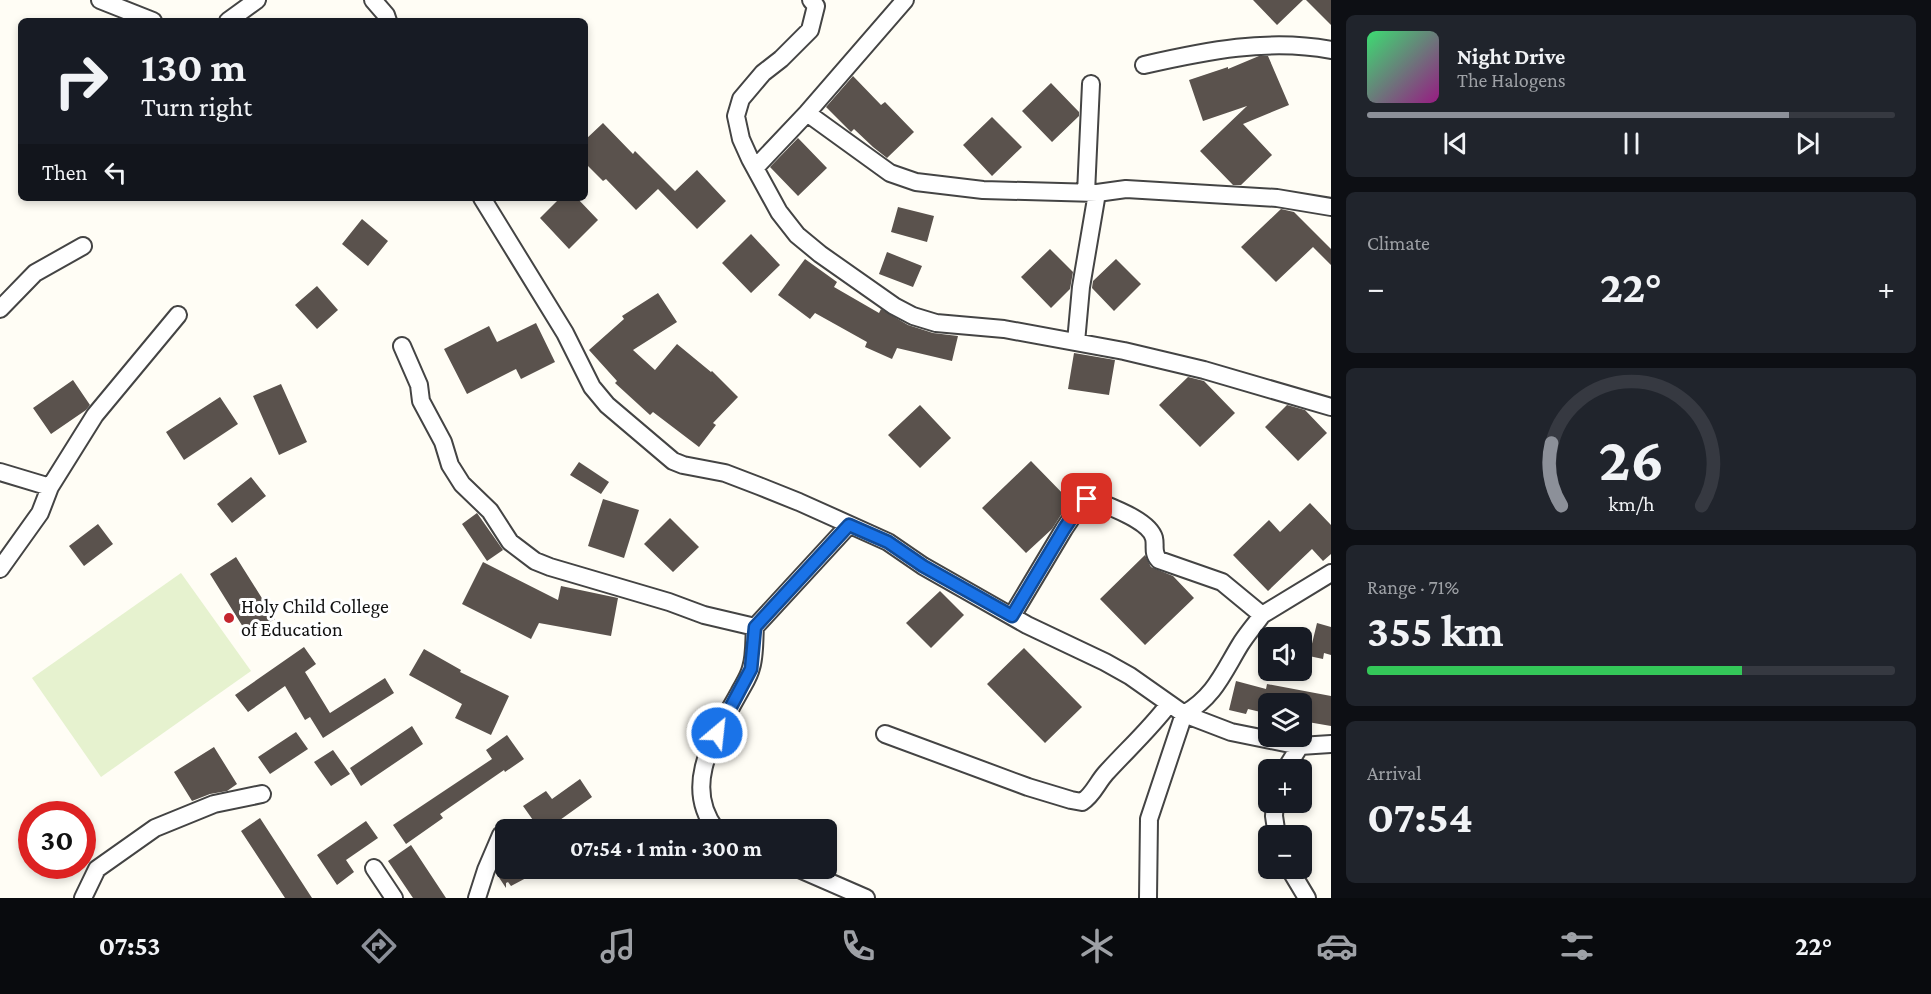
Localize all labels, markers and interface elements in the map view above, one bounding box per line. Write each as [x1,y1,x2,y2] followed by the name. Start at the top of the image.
[42,42,120,120] icon: right
[141,43,246,90] text: 130 m
[1457,44,1565,69] text: Night Drive
[1457,69,1566,91] text: The Halogens
[141,92,252,122] text: Turn right
[1439,127,1472,160] icon: previous
[1615,127,1648,160] icon: pause
[1791,127,1824,160] icon: next
[99,156,132,189] icon: left
[42,160,87,185] text: Then
[1367,232,1430,254] text: Climate
[1600,262,1662,312] text: 22°
[1367,269,1384,306] text: −
[1878,269,1895,306] text: +
[1598,424,1664,493] text: 26
[1061,473,1112,524] pin
[1070,482,1103,515] icon: arrive
[1608,492,1655,516] text: km/h
[1367,576,1459,598] text: Range · 71%
[241,595,389,640] place label: Holy Child College of Education
[1367,606,1504,656] text: 355 km
[222,611,236,625] marker: Holy Child College of Education
[1258,627,1312,879] map controls
[1258,627,1312,681] button: sound
[1258,693,1312,747] button: layers
[685,701,749,765] position arrow
[1258,759,1312,813] button: +
[1367,762,1421,784] text: Arrival
[1367,792,1473,842] text: 07:54
[18,801,96,879] speed limit sign: 30
[1258,825,1312,879] button: −
[570,836,762,861] text: 07:54 · 1 min · 300 m
[358,925,400,967] icon: directions
[597,925,639,967] icon: music
[837,925,879,967] icon: phone
[1076,925,1118,967] icon: climate
[1316,925,1358,967] icon: car
[1556,925,1598,967] icon: filters
[99,931,160,961] text: 07:53
[1795,931,1832,961] text: 22°

